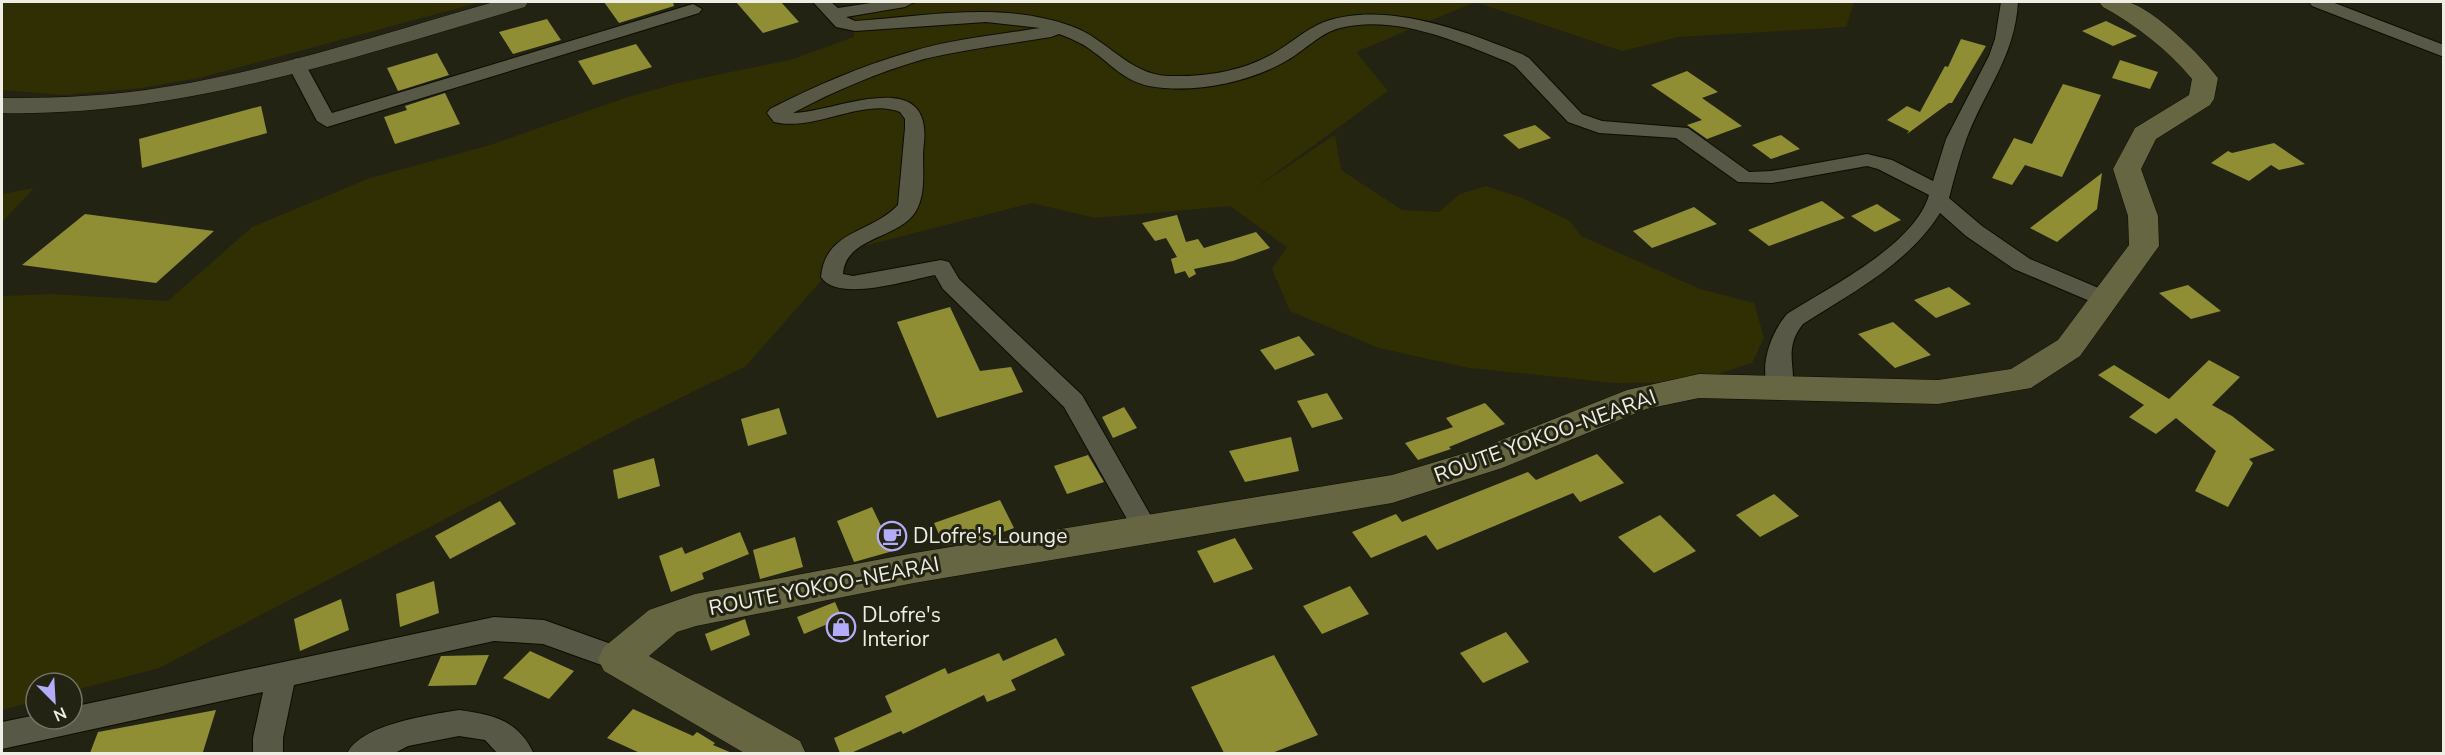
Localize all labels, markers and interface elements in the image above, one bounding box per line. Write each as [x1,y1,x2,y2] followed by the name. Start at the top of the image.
[1430,383,1660,489] street label: ROUTE YOKOO-NEARAI
[876,520,908,552] cafe icon: DLofre's Lounge
[913,522,1067,550] place label: DLofre's Lounge
[706,550,942,622] street label: ROUTE YOKOO-NEARAI
[862,601,941,653] place label: DLofre's Interior
[825,611,857,643] shop icon: DLofre's Interior
[24,671,84,731] north arrow
[50,701,70,726] text: N

